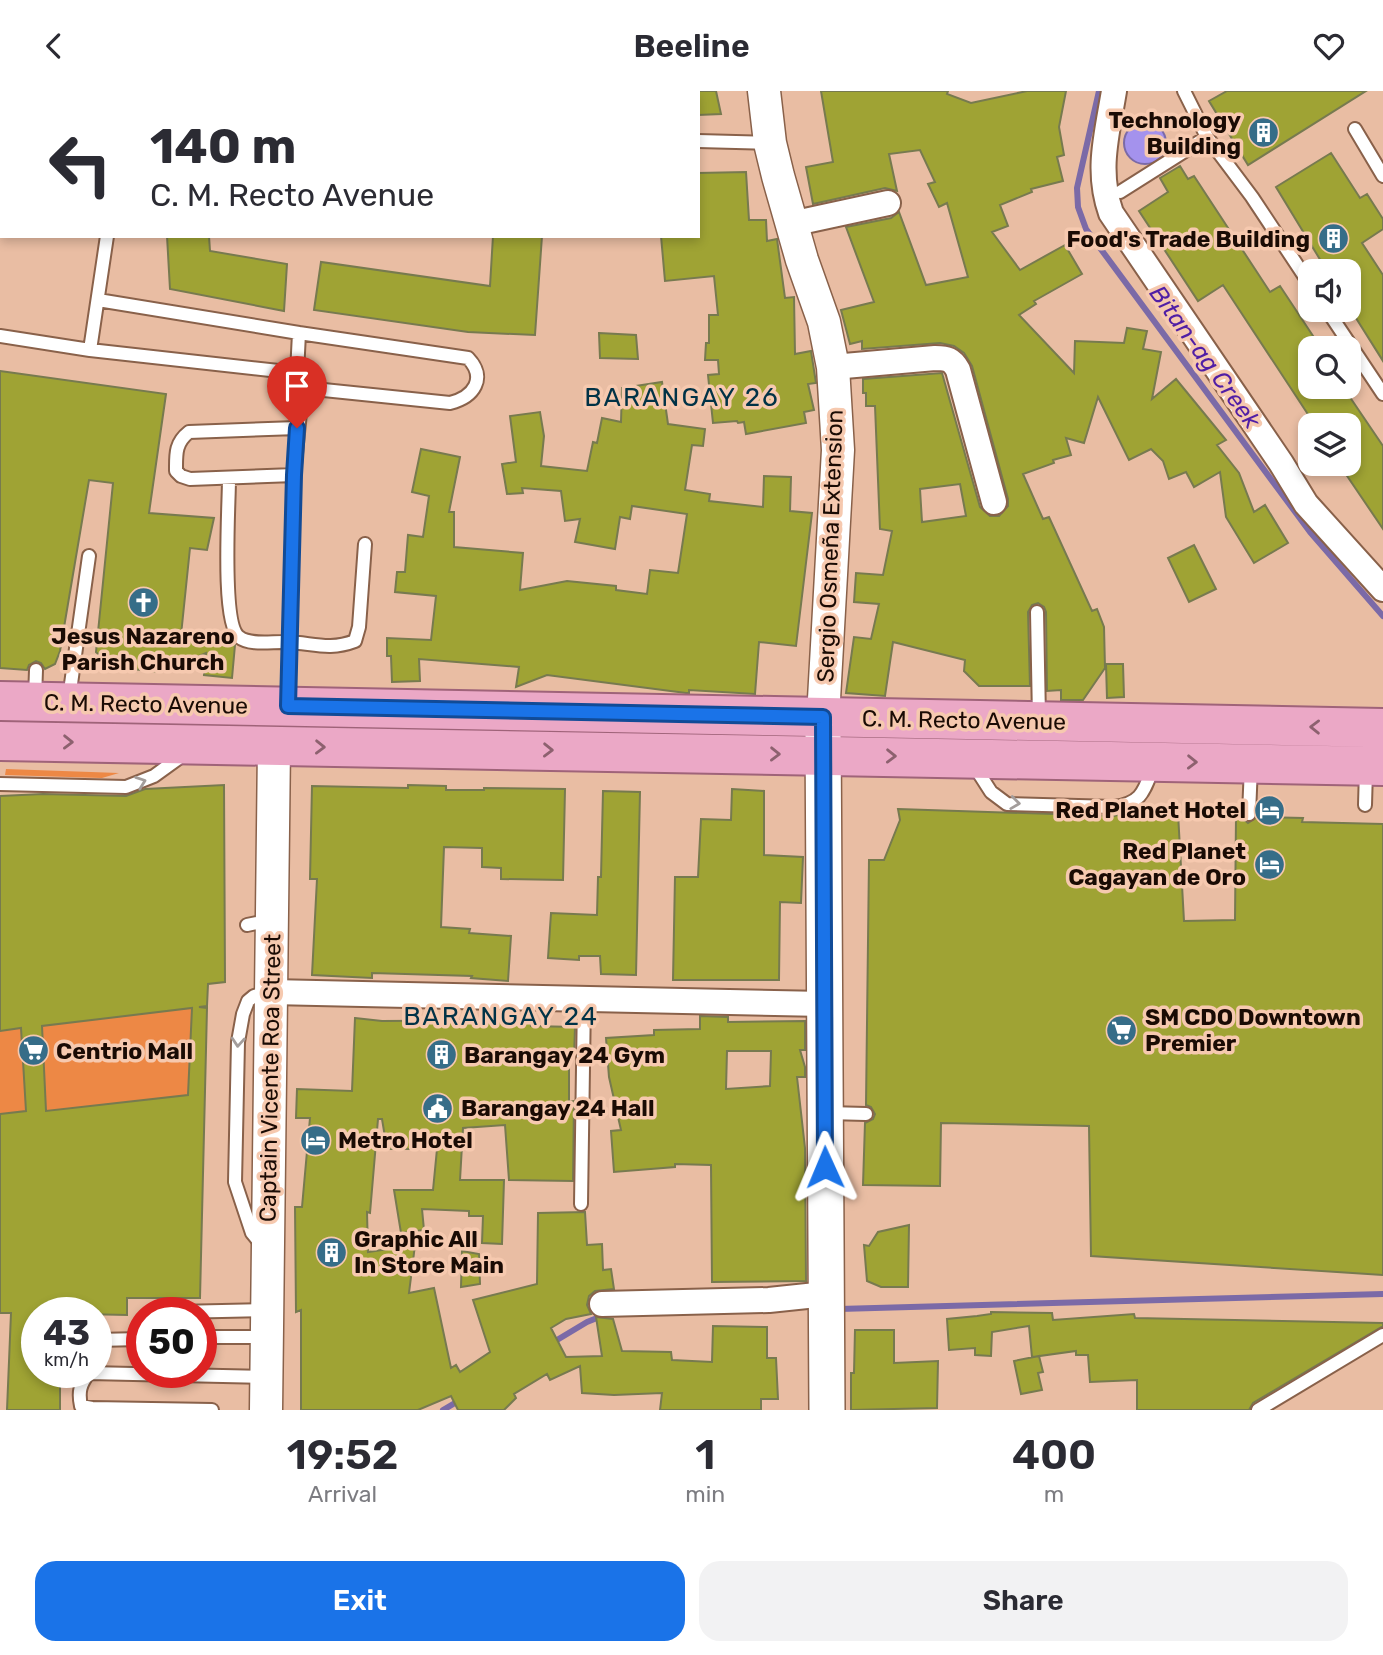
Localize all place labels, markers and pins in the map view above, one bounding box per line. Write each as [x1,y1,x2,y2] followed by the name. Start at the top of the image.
[1109,106,1241,160] place label: Technology Building
[1247,116,1281,150] building icon: Technology Building
[1316,222,1350,256] building icon: Food's Trade Building
[1066,225,1310,253] place label: Food's Trade Building
[267,356,327,428] pin
[126,585,160,619] church icon: Jesus Nazareno Parish Church
[51,622,235,676] place label: Jesus Nazareno Parish Church
[1252,793,1286,827] hotel icon: Red Planet Hotel
[1055,796,1246,824] place label: Red Planet Hotel
[1068,837,1246,891] place label: Red Planet Cagayan de Oro
[1252,847,1286,881] hotel icon: Red Planet Cagayan de Oro
[1145,1003,1361,1057] place label: SM CDO Downtown Premier
[1105,1013,1139,1047] supermarket icon: SM CDO Downtown Premier
[16,1034,50,1068] supermarket icon: Centrio Mall
[56,1037,193,1065] place label: Centrio Mall
[424,1038,458,1072] building icon: Barangay 24 Gym
[464,1041,665,1069] place label: Barangay 24 Gym
[421,1091,455,1125] public building icon: Barangay 24 Hall
[461,1094,655,1122] place label: Barangay 24 Hall
[298,1123,332,1157] hotel icon: Metro Hotel
[338,1126,473,1154] place label: Metro Hotel
[354,1225,504,1279] place label: Graphic All In Store Main
[314,1235,348,1269] building icon: Graphic All In Store Main

